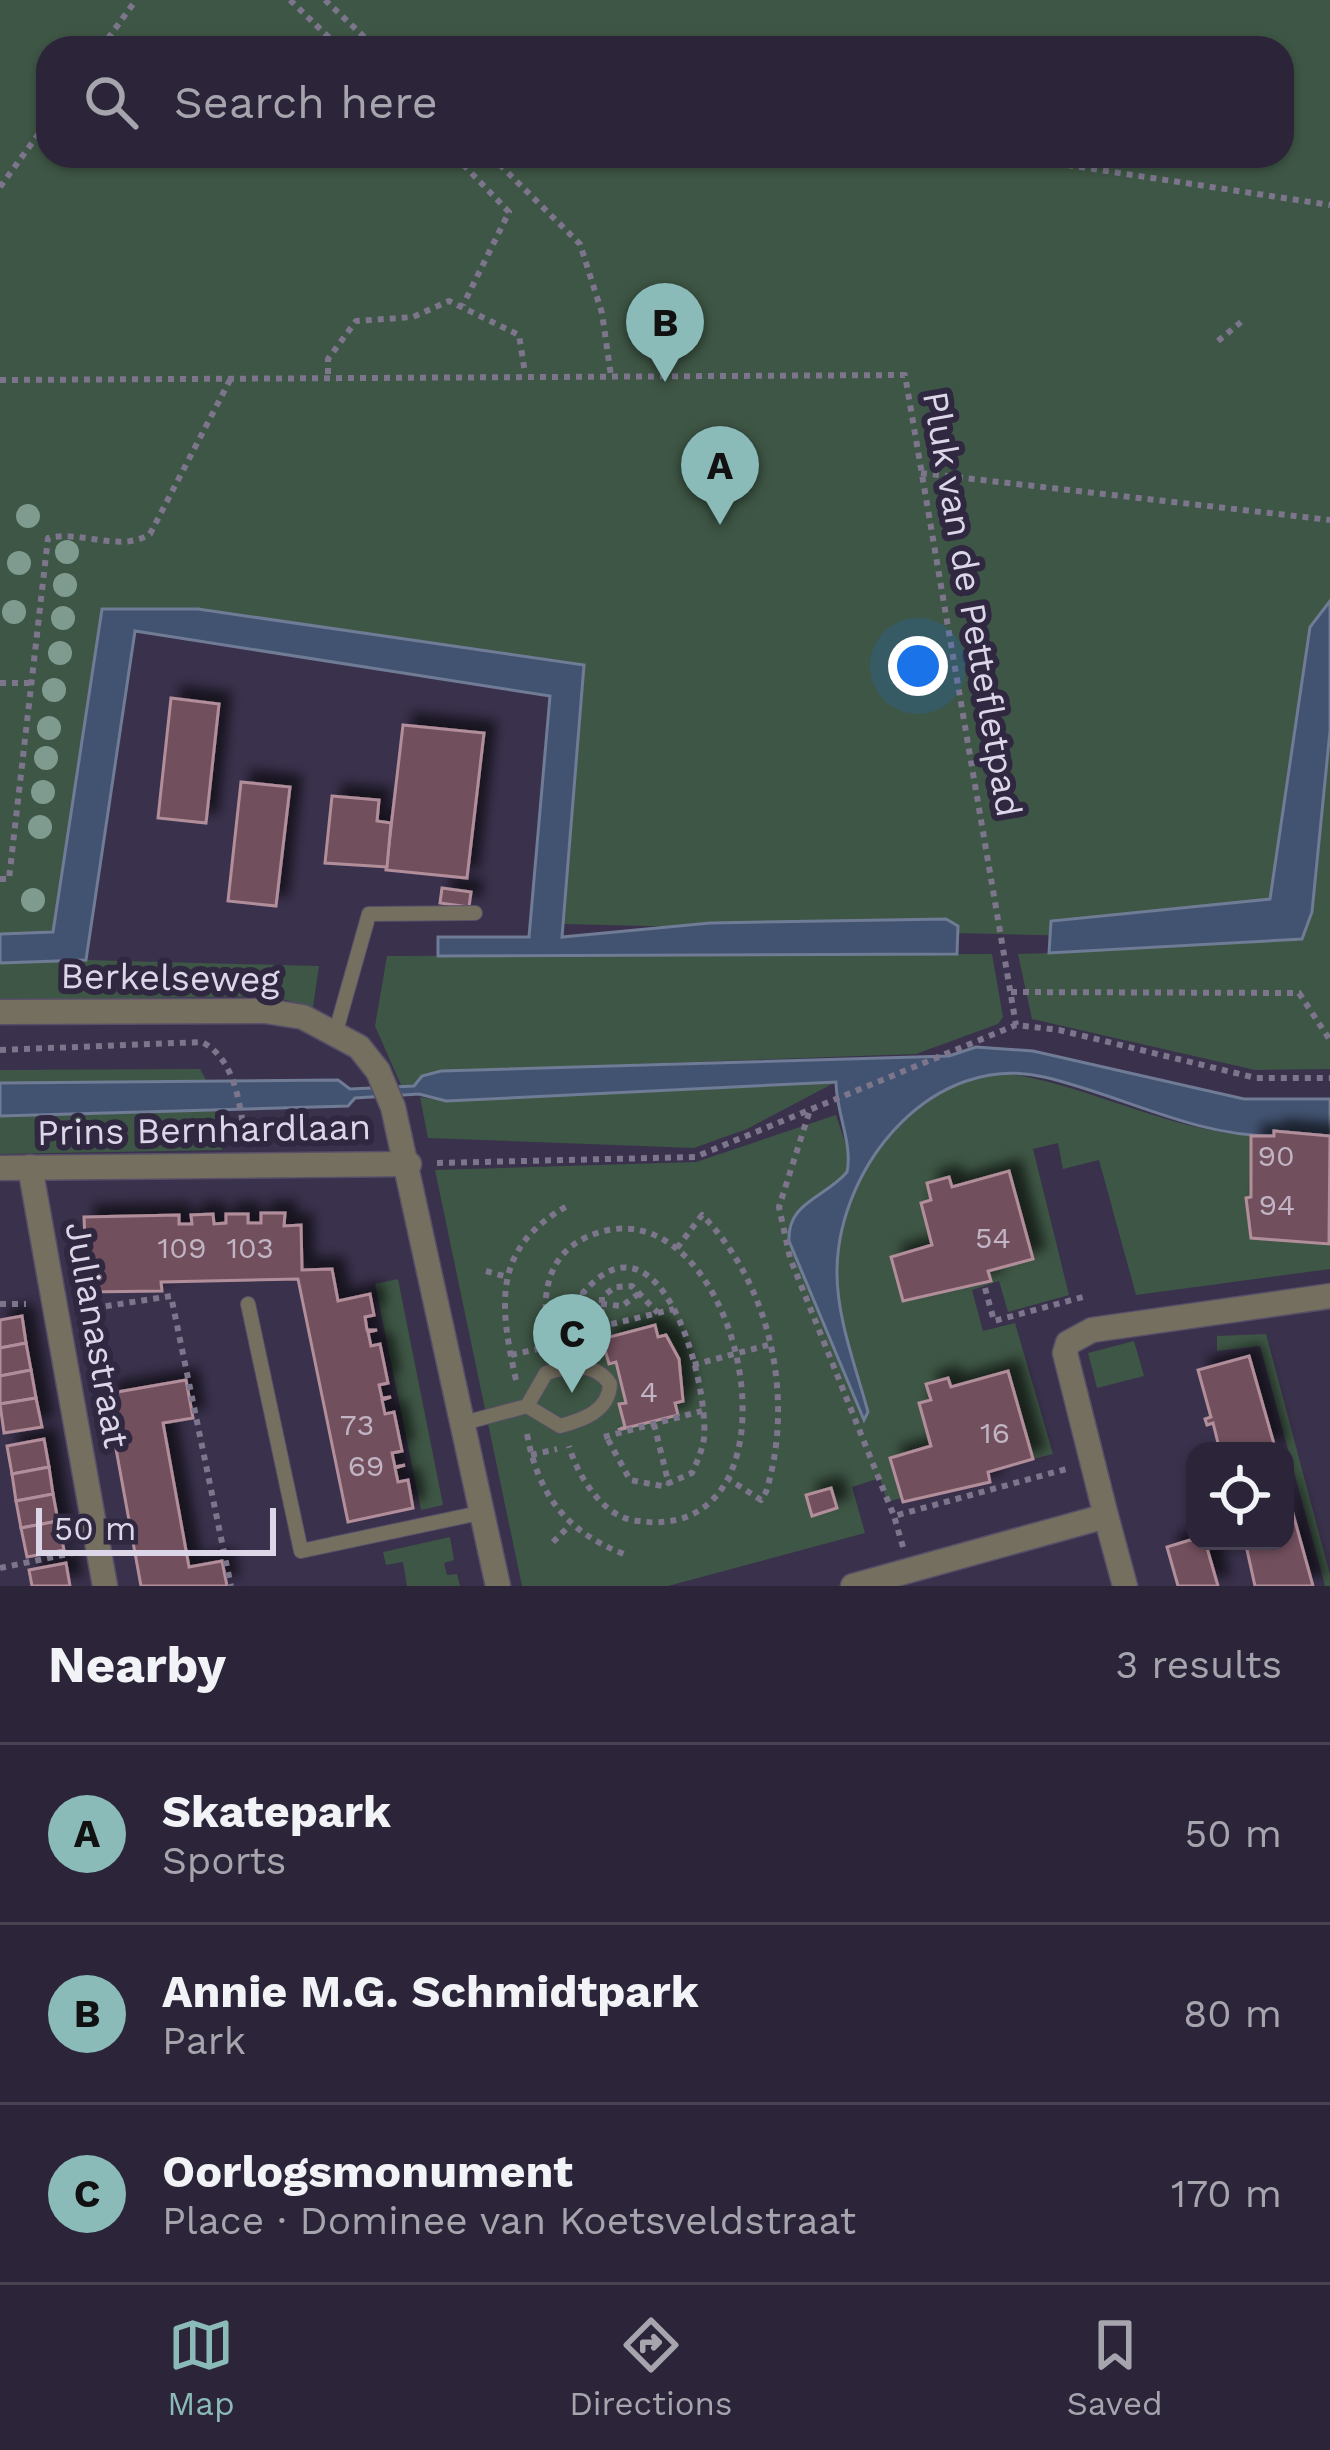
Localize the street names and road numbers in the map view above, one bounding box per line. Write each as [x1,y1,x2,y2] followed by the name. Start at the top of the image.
[914,388,1030,820] street label: Pluk van de Pettefletpad
[60,955,281,1001] street label: Berkelseweg
[36,1106,372,1154] street label: Prins Bernhardlaan
[56,1218,138,1452] street label: Julianastraat

